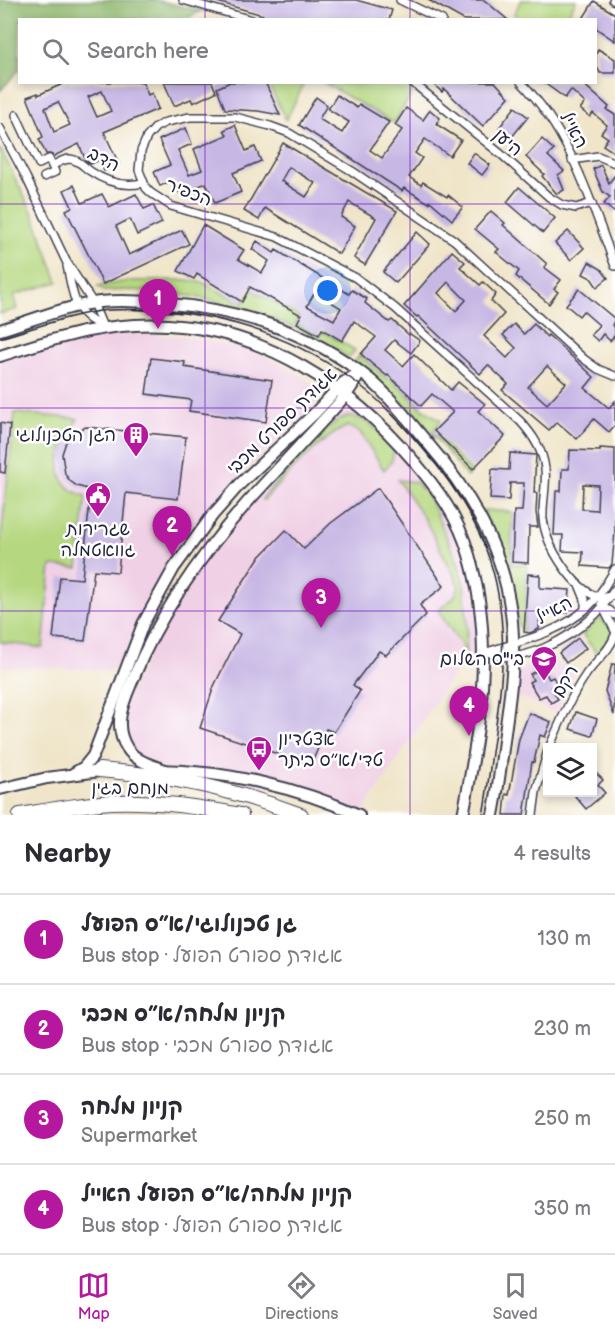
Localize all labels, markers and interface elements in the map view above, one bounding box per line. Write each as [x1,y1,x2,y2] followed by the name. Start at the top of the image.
[18,18,597,84] search box
[39,35,72,68] icon: search
[87,38,209,65] text: Search here
[555,108,592,152] street label: האייל
[489,124,526,161] street label: היען
[84,143,123,176] street label: הדב
[163,174,215,211] street label: הכפיר
[313,276,342,305] your location
[138,280,178,329] pin: 1
[223,364,342,479] street label: אגודת ספורט מכבי
[121,420,151,458] building icon: הגן הטכנולוגי
[15,425,116,446] place label: הגן הטכנולוגי
[83,480,113,518] public building icon: שגרירות גוואטמלה
[152,506,192,556] pin: 2
[61,519,135,561] place label: שגרירות גוואטמלה
[302,578,340,628] pin: 3
[532,592,576,629] street label: האייל
[529,644,559,682] school or university icon: בי"ס השלום
[440,649,524,670] place label: בי"ס השלום
[548,662,583,701] street label: רקם
[450,686,488,736] pin: 4
[278,729,383,771] place label: אצטדיון טדי/א״ס ביתר
[244,734,274,772] bus stop icon: אצטדיון טדי/א״ס ביתר
[543,743,597,797] map controls
[543,743,597,797] button: layers
[91,778,169,799] street label: מנחם בגין
[24,839,111,870] text: Nearby
[513,842,591,866] text: 4 results
[81,911,297,938] text: גן טכנולוגי/א״ס הפועל
[39,927,48,951] text: 1
[537,927,591,951] text: 130 m
[81,944,342,968] text: Bus stop · אגודת ספורט הפועל
[81,1001,285,1028] text: קניון מלחה/א״ס מכבי
[38,1017,49,1041] text: 2
[534,1017,591,1041] text: 230 m
[81,1034,333,1058] text: Bus stop · אגודת ספורט מכבי
[81,1094,183,1121] text: קניון מלחה
[38,1107,49,1131] text: 3
[534,1107,591,1131] text: 250 m
[81,1124,197,1148] text: Supermarket
[81,1181,352,1208] text: קניון מלחה/א״ס הפועל האייל
[38,1197,49,1221] text: 4
[534,1197,591,1221] text: 350 m
[81,1214,342,1238] text: Bus stop · אגודת ספורט הפועל
[77,1269,110,1324] tab: Map
[265,1269,338,1324] tab: Directions
[493,1269,538,1324] tab: Saved

